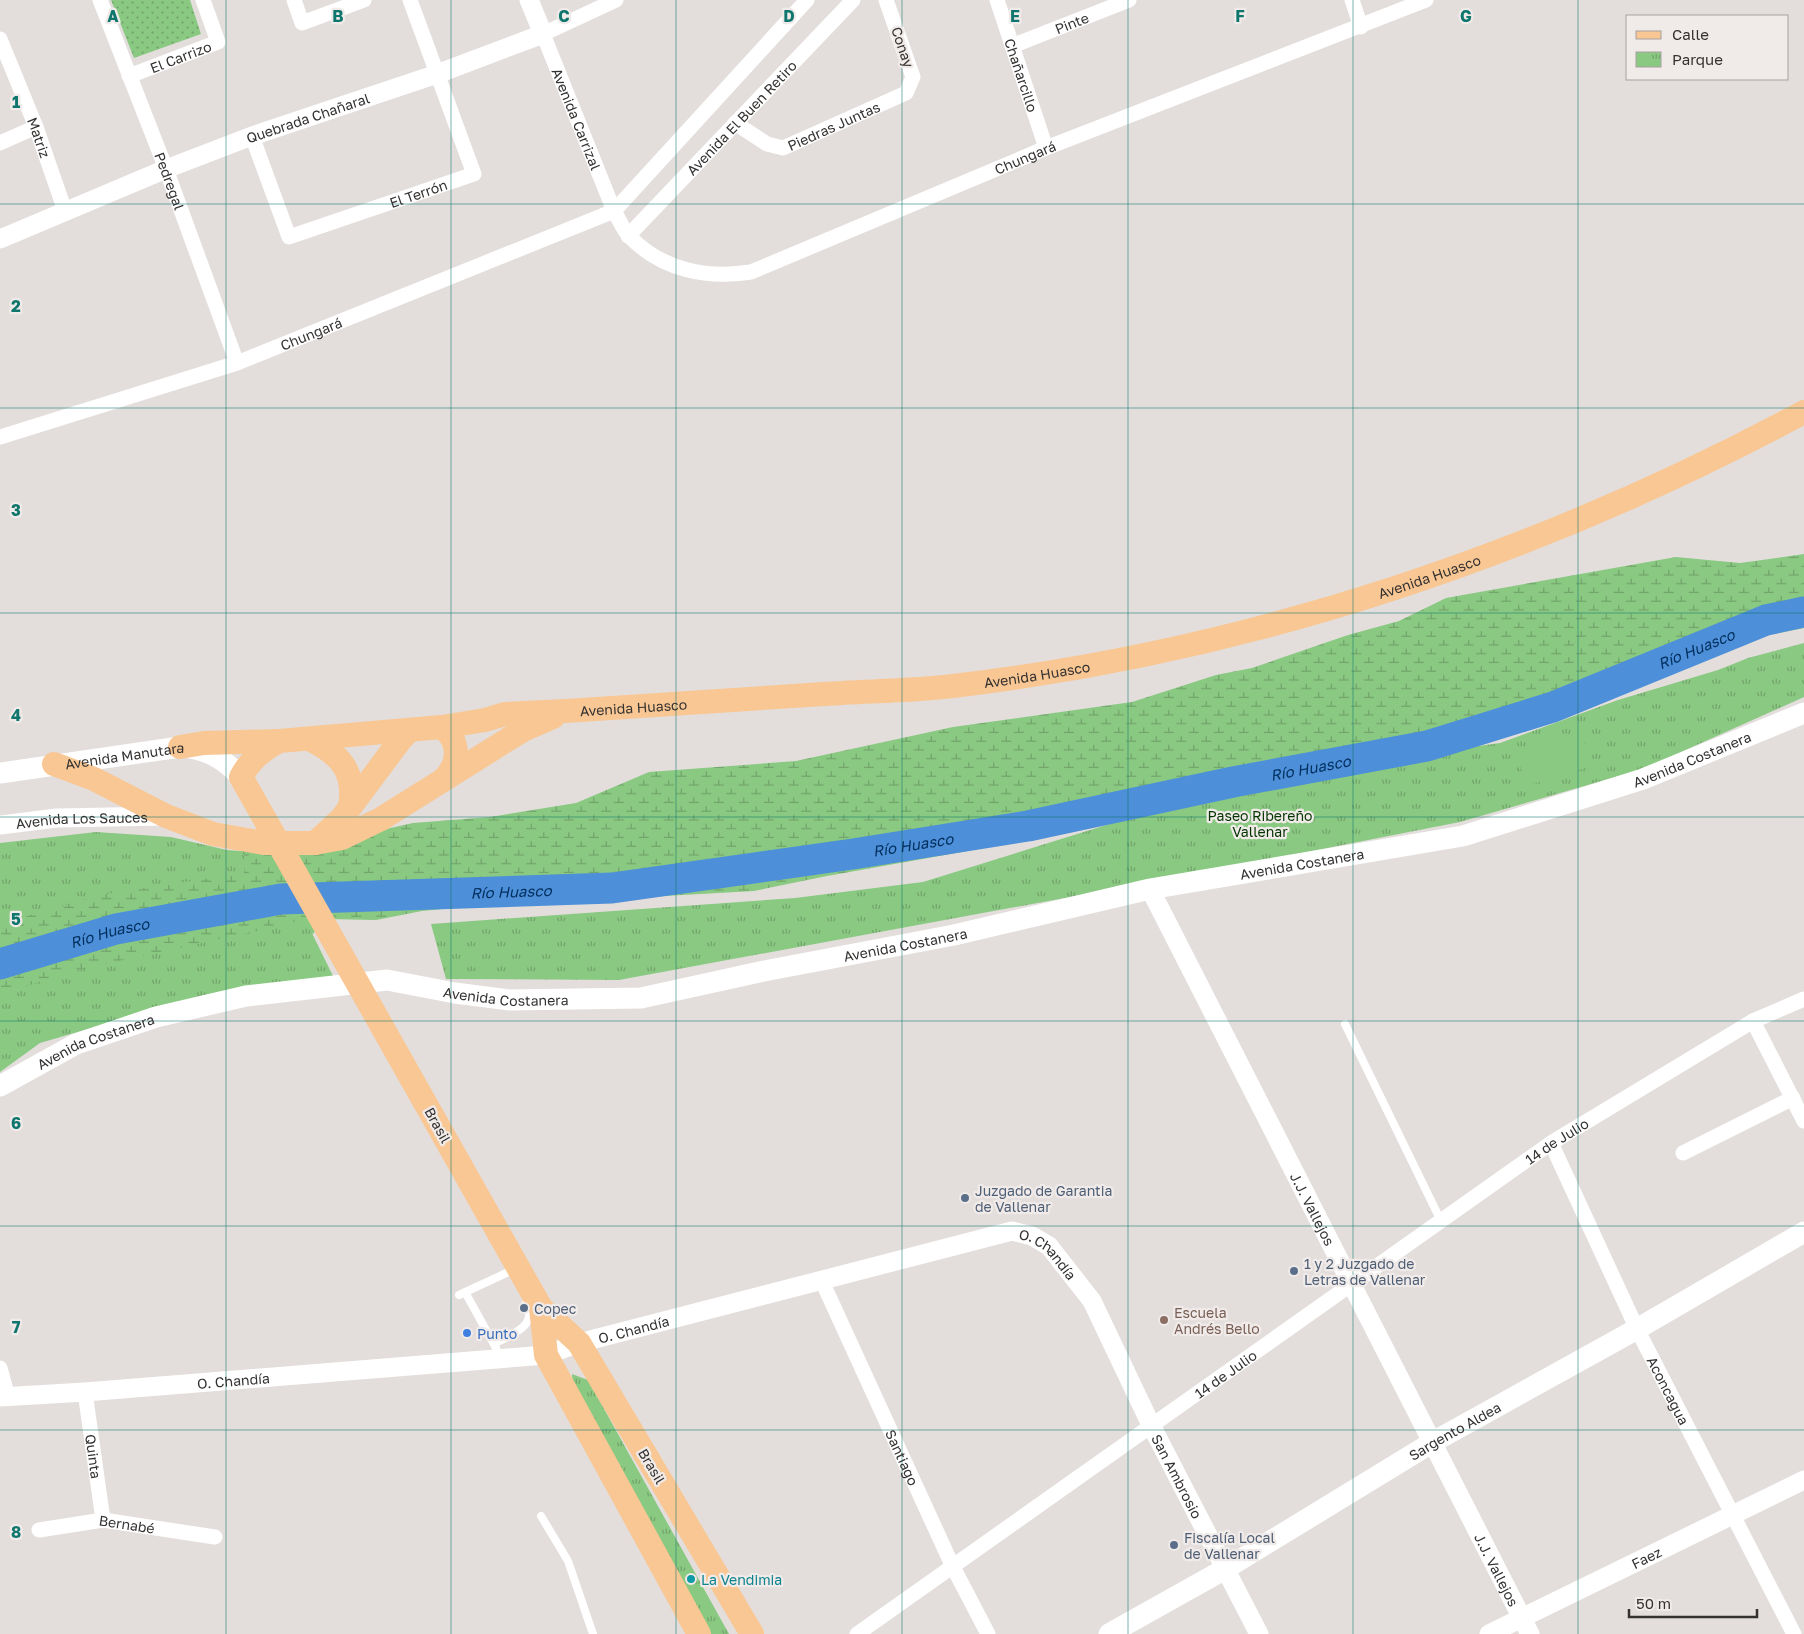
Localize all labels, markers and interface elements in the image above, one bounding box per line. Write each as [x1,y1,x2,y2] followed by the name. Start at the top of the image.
[107,6,119,26] text: A
[332,6,344,26] text: B
[558,6,570,26] text: C
[783,6,795,26] text: D
[1010,6,1020,26] text: E
[1235,6,1245,26] text: F
[1460,6,1472,26] text: G
[1052,8,1091,37] street label: Pinte
[1626,15,1789,80] legend
[888,24,918,70] street label: Conay
[1672,25,1709,43] text: Calle
[1002,36,1042,114] street label: Chañarcillo
[147,37,213,76] street label: El Carrizo
[1672,50,1723,68] text: Parque
[683,56,800,178] street label: Avenida El Buen Retiro
[549,65,605,172] street label: Avenida Carrizal
[243,89,372,146] street label: Quebrada Chañaral
[12,92,20,112] text: 1
[785,97,882,154] street label: Piedras Juntas
[24,115,54,160] street label: Matriz
[992,137,1058,177] street label: Chungará
[152,150,189,212] street label: Pedregal
[387,175,449,211] street label: El Terrón
[11,296,21,316] text: 2
[278,313,344,353] street label: Chungará
[11,500,21,520] text: 3
[1376,550,1483,601] street label: Avenida Huasco
[1655,625,1738,672] water label: Río Huasco
[983,657,1091,691] street label: Avenida Huasco
[579,695,688,719] street label: Avenida Huasco
[11,705,21,725] text: 4
[1631,727,1753,790] street label: Avenida Costanera
[64,738,185,772] street label: Avenida Manutara
[1269,751,1353,784] water label: Río Huasco
[1208,807,1312,840] park label: Paseo Ribereño Vallenar
[15,808,148,832] street label: Avenida Los Sauces
[871,829,955,860] water label: Río Huasco
[1239,844,1365,882] street label: Avenida Costanera
[470,881,553,902] water label: Río Huasco
[11,909,21,929] text: 5
[68,914,151,951] water label: Río Huasco
[842,924,969,964] street label: Avenida Costanera
[442,982,569,1009] street label: Avenida Costanera
[34,1010,156,1073] street label: Avenida Costanera
[421,1104,455,1146] street label: Brasil
[11,1113,21,1133] text: 6
[1521,1114,1591,1167] street label: 14 de Julio
[1287,1169,1339,1248] street label: J.J. Vallejos
[975,1182,1112,1215] place label: Juzgado de Garantia de Vallenar
[959,1192,971,1204] marker: Juzgado de Garantia de Vallenar
[1017,1225,1080,1283] street label: O. Chandía
[1304,1255,1426,1288] place label: 1 y 2 Juzgado de Letras de Vallenar
[1288,1265,1300,1277] marker: 1 y 2 Juzgado de Letras de Vallenar
[534,1300,577,1317] place label: Copec
[518,1302,530,1314] marker: Copec
[1174,1304,1260,1337] place label: Escuela Andrés Bello
[596,1312,671,1346] street label: O. Chandía
[1158,1314,1170,1326] marker: Escuela Andrés Bello
[12,1317,21,1337] text: 7
[477,1325,517,1342] place label: Punto
[461,1327,473,1339] marker: Punto
[1191,1346,1259,1401] street label: 14 de Julio
[1644,1353,1693,1427] street label: Aconcagua
[196,1369,270,1391] street label: O. Chandía
[1405,1398,1503,1463] street label: Sargento Aldea
[882,1427,923,1488] street label: Santiago
[1149,1431,1206,1521] street label: San Ambrosio
[83,1433,106,1480] street label: Quinta
[635,1445,669,1487] street label: Brasil
[98,1511,156,1536] street label: Bernabé
[11,1522,21,1542] text: 8
[1184,1529,1275,1562] place label: Fiscalía Local de Vallenar
[1471,1530,1523,1609] street label: J.J. Vallejos
[1168,1539,1180,1551] marker: Fiscalía Local de Vallenar
[1628,1543,1664,1572] street label: Faez
[701,1571,782,1588] place label: La Vendimia
[685,1573,697,1585] marker: La Vendimia
[1629,1586,1756,1618] scale bar
[1636,1594,1671,1612] text: 50 m

